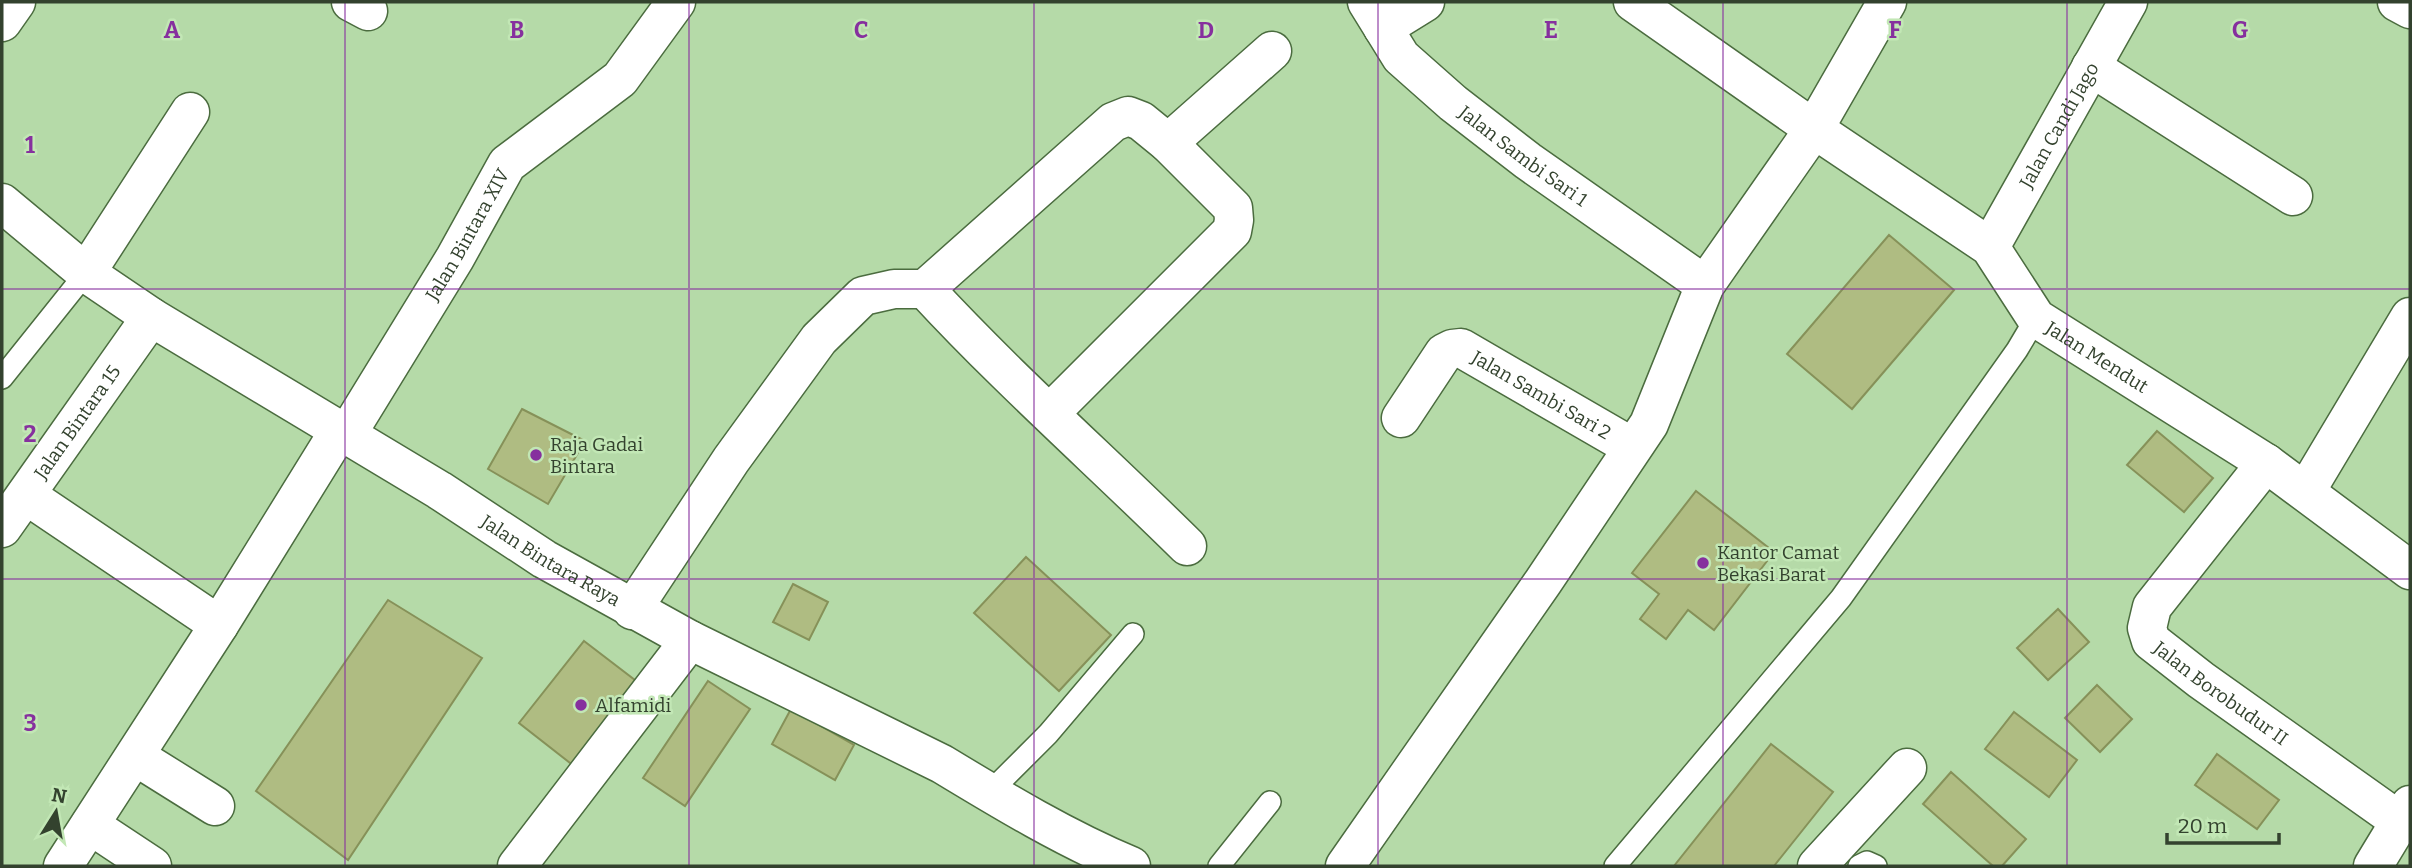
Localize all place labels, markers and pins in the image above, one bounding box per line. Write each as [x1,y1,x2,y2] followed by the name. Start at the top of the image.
[550,433,643,478] place label: Raja Gadai Bintara
[528,447,544,463] marker: Raja Gadai Bintara
[1717,541,1840,586] place label: Kantor Camat Bekasi Barat
[1695,555,1711,571] marker: Kantor Camat Bekasi Barat
[595,694,672,717] place label: Alfamidi
[573,697,589,713] marker: Alfamidi

